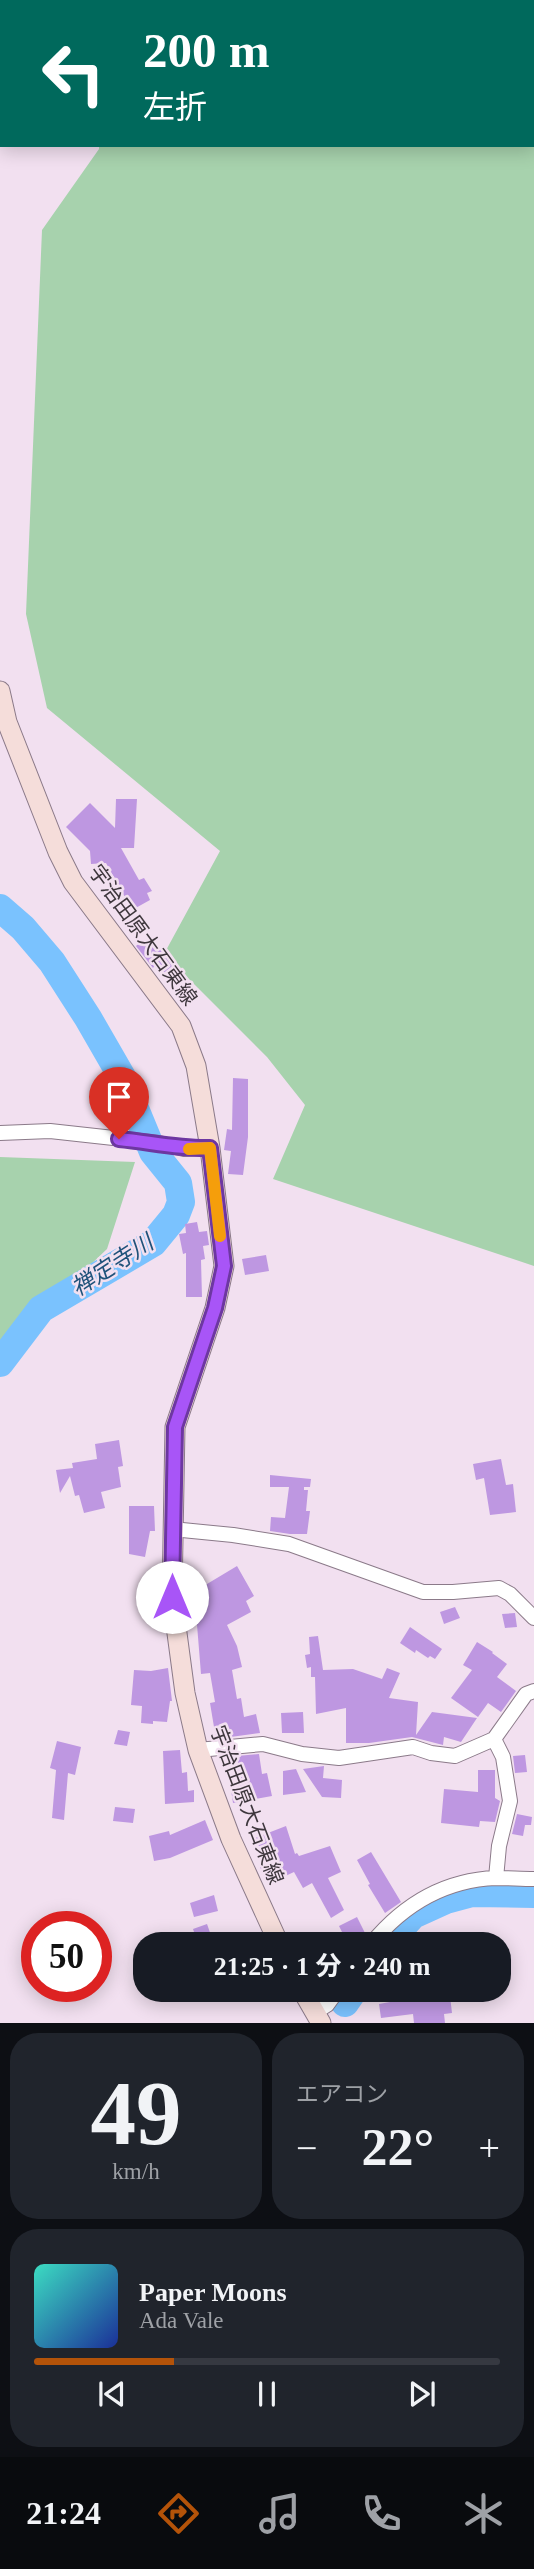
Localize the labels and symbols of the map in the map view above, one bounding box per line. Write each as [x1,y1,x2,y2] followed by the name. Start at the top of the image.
[84,860,202,1010] street label: 宇治田原大石東線
[89,1067,149,1139] pin
[67,1228,160,1301] water label: 禅定寺川
[135,1560,209,1634] position arrow
[206,1722,288,1888] street label: 宇治田原大石東線
[21,1911,112,2002] speed limit sign: 50

